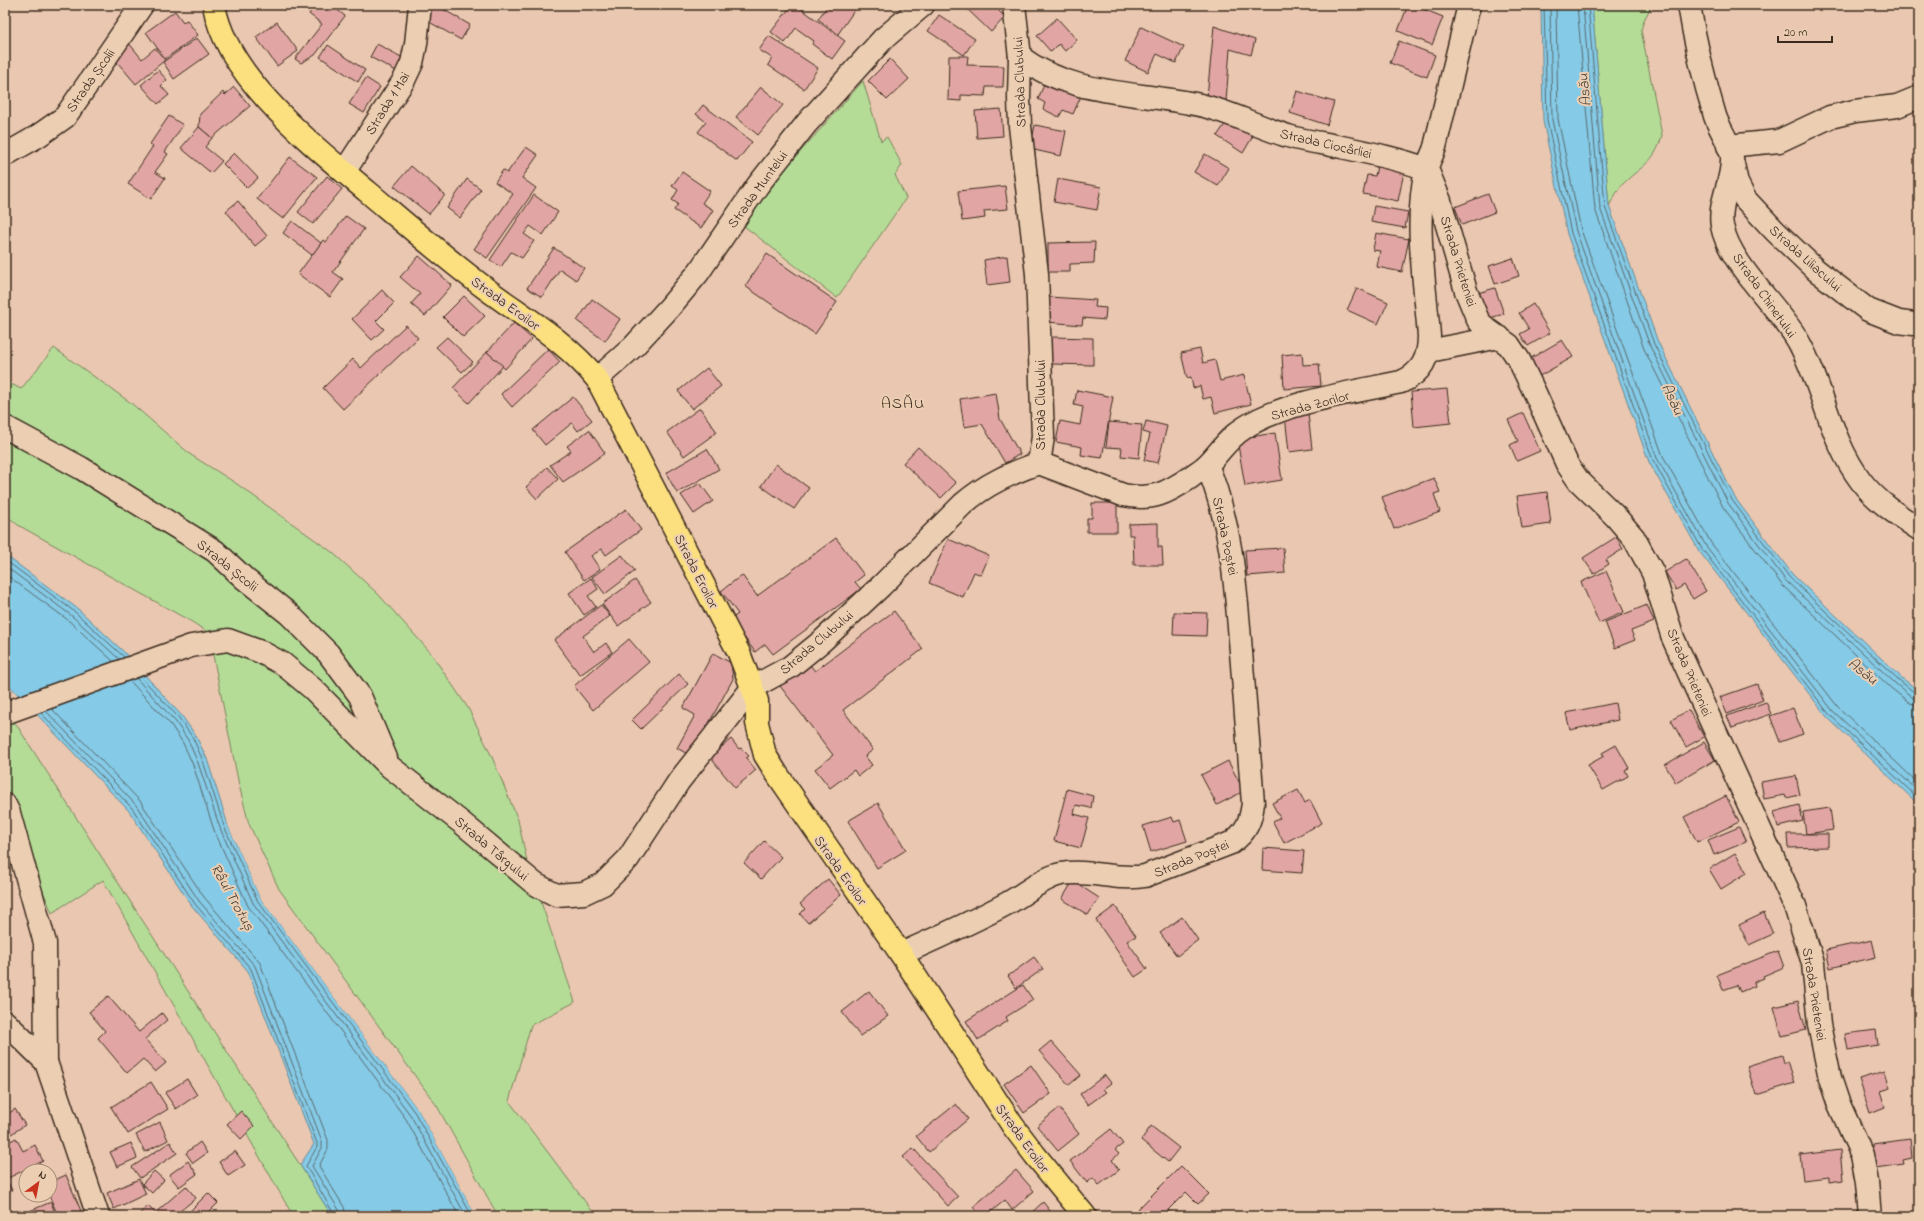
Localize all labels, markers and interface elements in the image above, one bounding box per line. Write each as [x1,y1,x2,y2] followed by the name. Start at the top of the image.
[1778,18,1832,44] scale bar
[1784,24,1807,42] text: 20 m
[1008,36,1033,128] street label: Strada Clubului
[61,45,121,117] street label: Strada Școlii
[361,68,416,139] street label: Strada 1 Mai
[1572,72,1598,107] water label: Asău
[1278,124,1374,165] street label: Strada Ciocârliei
[723,147,794,233] street label: Strada Muntelui
[1434,213,1481,310] street label: Strada Prieteniei
[1764,221,1846,298] street label: Strada Liliacului
[1726,249,1801,343] street label: Strada Chinetului
[466,272,545,337] street label: Strada Eroilor
[1031,360,1052,450] street label: Strada Clubului
[1655,380,1689,419] water label: Asău
[1269,386,1353,427] street label: Strada Zorilor
[881,392,925,416] district label: ASĂU
[1206,495,1243,577] street label: Strada Poștei
[668,531,724,613] street label: Strada Eroilor
[192,535,262,598] street label: Strada Școlii
[775,606,858,680] street label: Strada Clubului
[1661,625,1717,720] street label: Strada Prieteniei
[1843,653,1883,691] water label: Asău
[449,812,533,887] street label: Strada Târgului
[808,832,872,911] street label: Strada Eroilor
[1151,835,1232,884] street label: Strada Poștei
[205,860,260,935] water label: Râul Trotuș
[1796,946,1831,1042] street label: Strada Prieteniei
[989,1100,1055,1178] street label: Strada Eroilor
[18,1163,58,1203] north arrow
[35,1167,50,1184] text: N

